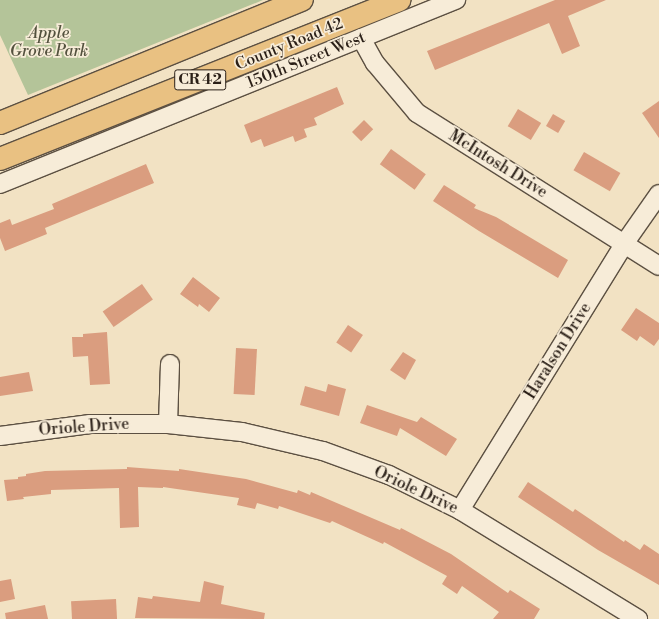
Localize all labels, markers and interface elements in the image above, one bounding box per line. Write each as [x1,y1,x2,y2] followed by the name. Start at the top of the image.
[232,14,346,74] street label: County Road 42
[10,23,88,61] park label: Apple Grove Park
[244,27,368,93] street label: 150th Street West
[174,67,226,93] road number: CR 42
[445,126,551,202] street label: McIntosh Drive
[521,299,595,403] street label: Haralson Drive
[38,414,130,440] street label: Oriole Drive
[371,462,461,518] street label: Oriole Drive

